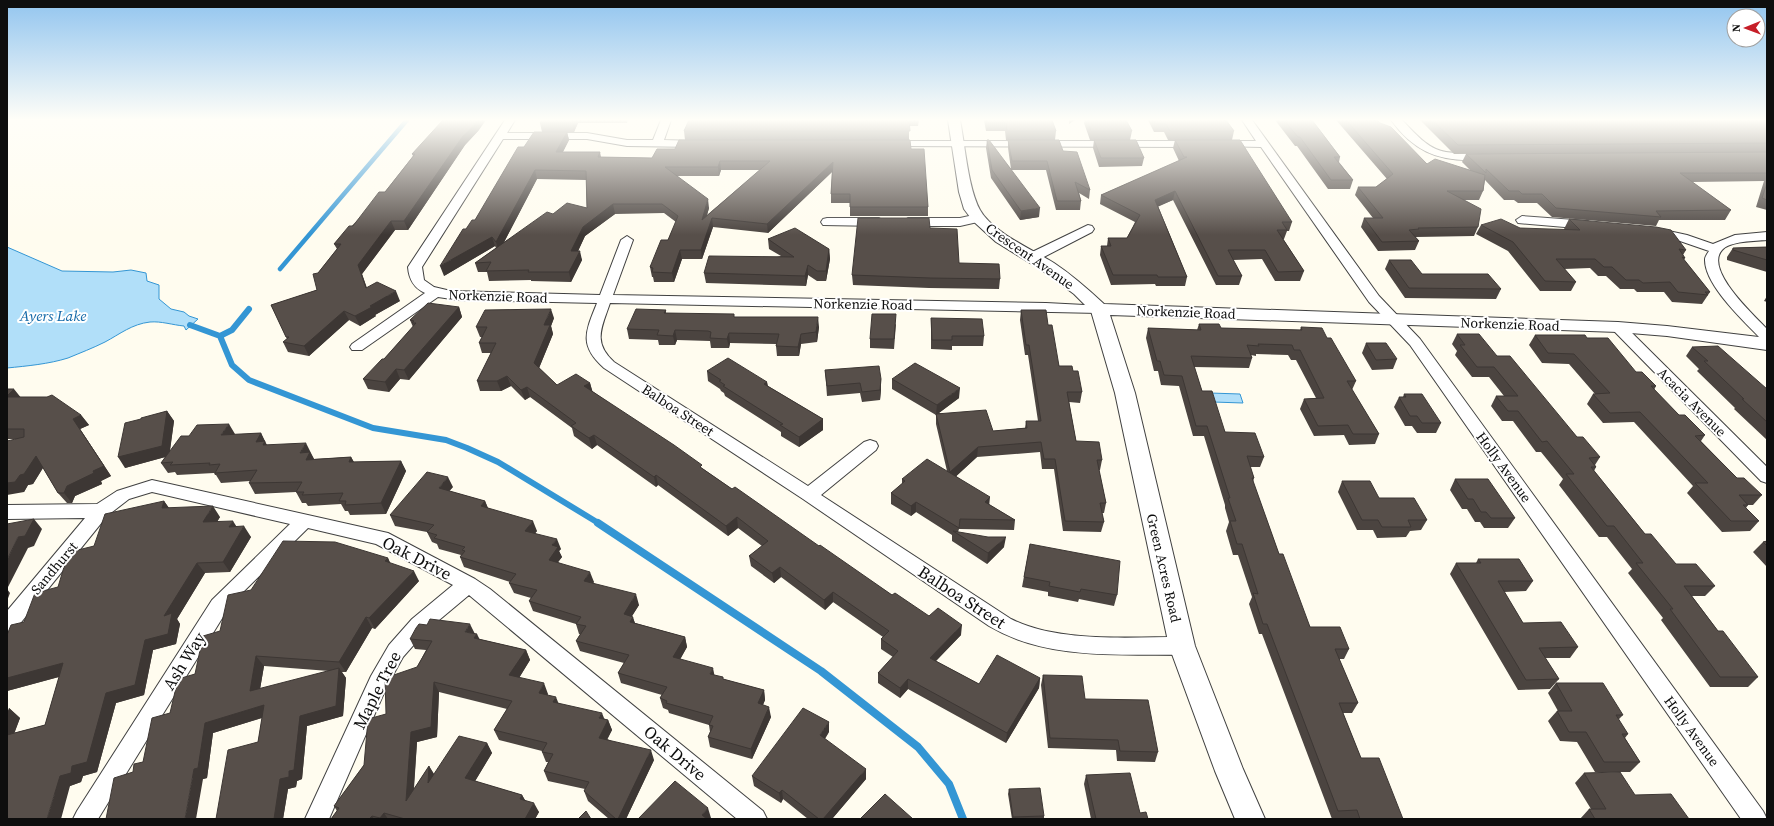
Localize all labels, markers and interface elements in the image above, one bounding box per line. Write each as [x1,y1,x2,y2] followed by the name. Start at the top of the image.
[1726,8,1766,48] north arrow
[1729,24,1744,32] text: N
[982,218,1078,294] street label: Crescent Avenue
[448,284,548,308] street label: Norkenzie Road
[813,293,913,315] street label: Norkenzie Road
[1136,300,1236,324] street label: Norkenzie Road
[19,305,86,326] water label: Ayers Lake
[1460,312,1560,336] street label: Norkenzie Road
[1653,363,1731,441] street label: Acacia Avenue
[638,379,718,441] street label: Balboa Street
[1472,428,1536,506] street label: Holly Avenue
[1142,512,1186,624] street label: Green Acres Road
[378,530,456,586] street label: Oak Drive
[26,537,82,599] street label: Sandhurst
[913,560,1011,635] street label: Balboa Street
[157,627,211,695] street label: Ash Way
[347,647,407,733] street label: Maple Tree
[1660,692,1724,770] street label: Holly Avenue
[639,720,711,786] street label: Oak Drive

